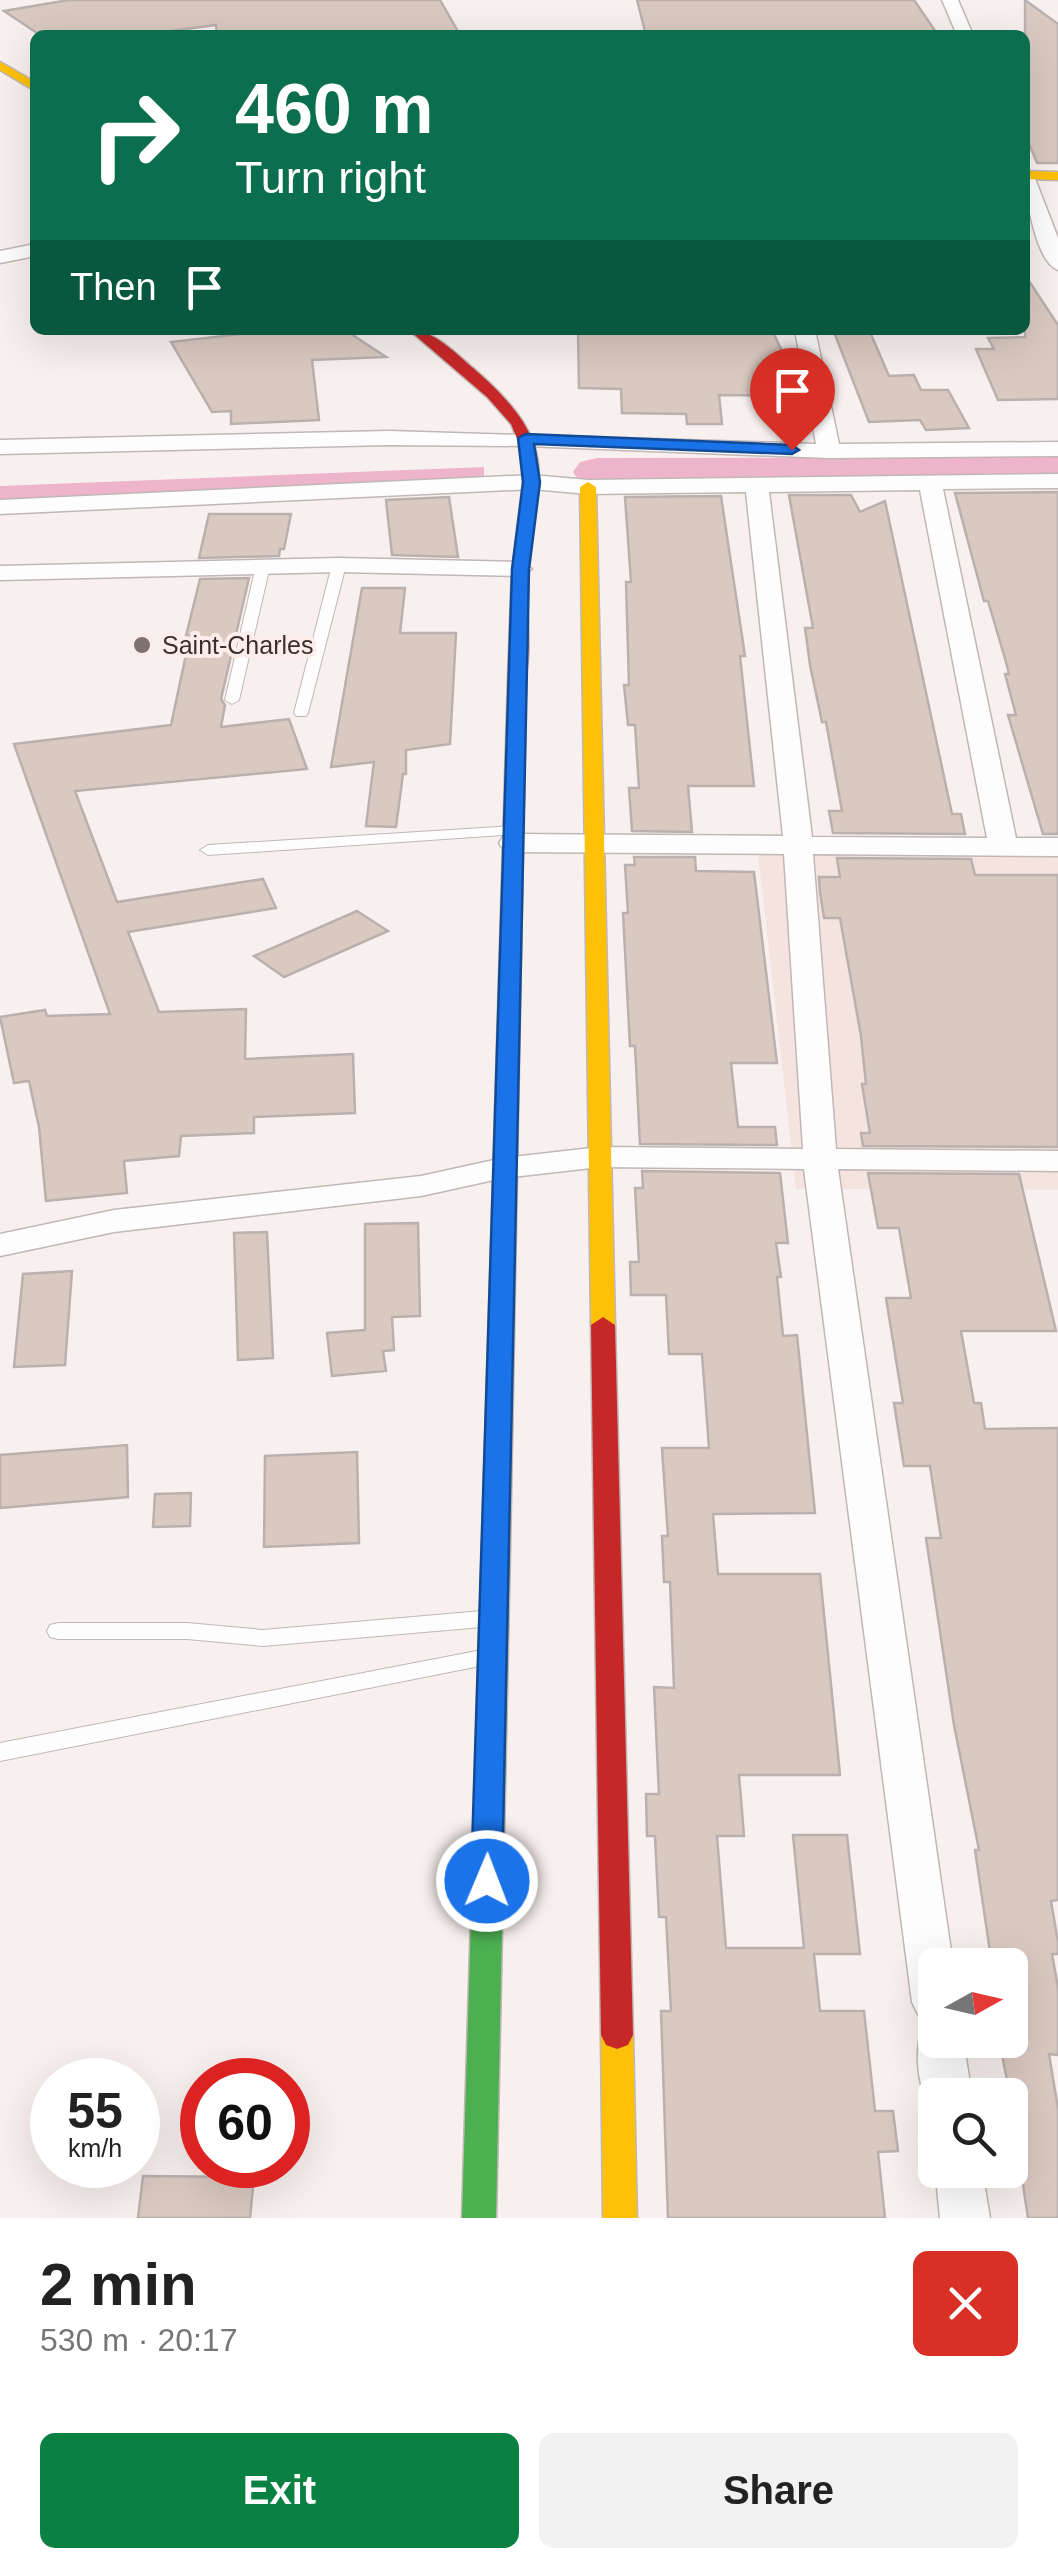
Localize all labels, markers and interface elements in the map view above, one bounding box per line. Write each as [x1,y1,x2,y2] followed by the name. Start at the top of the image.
[70,70,200,200] icon: right
[235,70,433,148] text: 460 m
[235,152,426,203] text: Turn right
[177,260,232,315] icon: arrive
[70,266,157,308] text: Then
[750,348,835,451] pin
[765,363,820,418] icon: arrive
[162,631,313,659] place label: Saint-Charles
[131,634,153,656] marker: Saint-Charles
[435,1829,539,1933] position arrow
[918,1948,1028,2058] north arrow
[918,1948,1028,2188] map controls
[180,2058,310,2188] speed limit sign: 60
[918,2078,1028,2188] button: search
[67,2083,123,2139] text: 55
[68,2134,122,2162] text: km/h
[40,2251,197,2318] text: 2 min
[913,2251,1018,2356] button: close
[40,2322,237,2358] text: 530 m · 20:17
[40,2433,519,2548] button: Exit
[539,2433,1018,2548] button: Share

